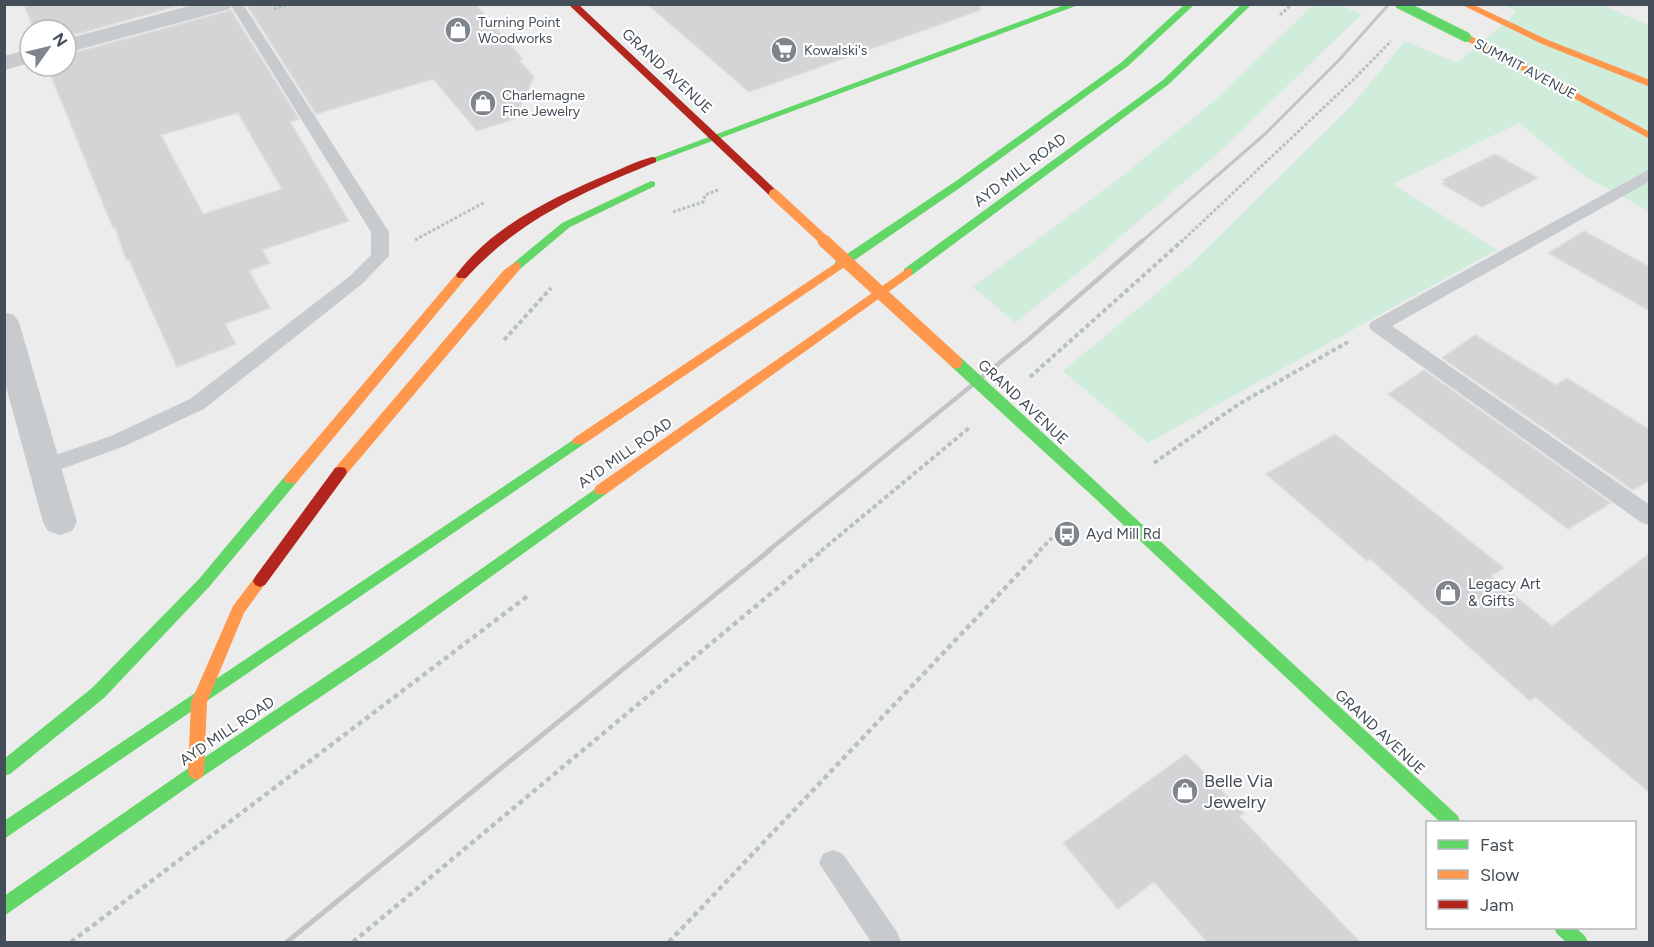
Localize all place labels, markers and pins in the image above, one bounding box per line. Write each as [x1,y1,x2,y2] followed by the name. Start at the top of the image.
[478,14,561,47] place label: Turning Point Woodworks
[443,15,473,45] shop icon: Turning Point Woodworks
[769,35,799,65] supermarket icon: Kowalski's
[804,42,867,59] place label: Kowalski's
[502,87,586,120] place label: Charlemagne Fine Jewelry
[468,88,498,118] shop icon: Charlemagne Fine Jewelry
[1052,519,1082,549] bus stop icon: Ayd Mill Rd
[1086,525,1161,543] place label: Ayd Mill Rd
[1468,575,1541,610] place label: Legacy Art & Gifts
[1433,578,1463,608] shop icon: Legacy Art & Gifts
[1204,770,1273,813] place label: Belle Via Jewelry
[1170,776,1200,806] shop icon: Belle Via Jewelry

